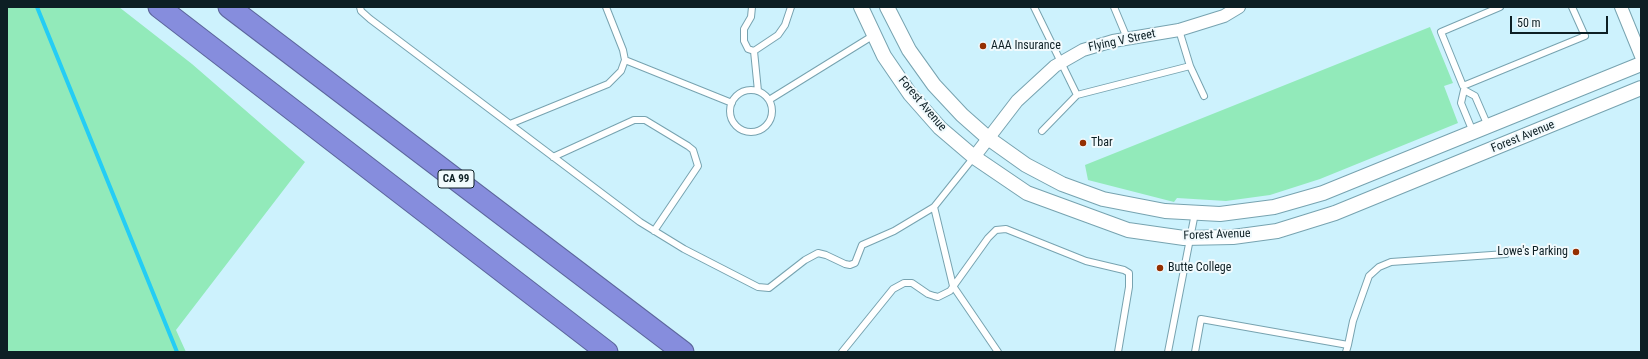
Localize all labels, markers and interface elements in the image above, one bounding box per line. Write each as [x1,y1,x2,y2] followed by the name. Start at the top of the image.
[1512,8,1610,34] scale bar
[1517,16,1541,30] text: 50 m
[1087,27,1157,55] street label: Flying V Street
[991,39,1061,53] place label: AAA Insurance
[978,41,988,51] marker: AAA Insurance
[895,74,949,134] street label: Forest Avenue
[1489,118,1557,156] street label: Forest Avenue
[1091,136,1113,150] place label: Tbar
[1078,138,1088,148] marker: Tbar
[438,170,474,188] road number: CA 99
[1183,227,1251,243] street label: Forest Avenue
[1497,245,1568,259] place label: Lowe's Parking
[1571,247,1581,257] marker: Lowe's Parking
[1168,261,1231,275] place label: Butte College
[1155,263,1165,273] marker: Butte College

